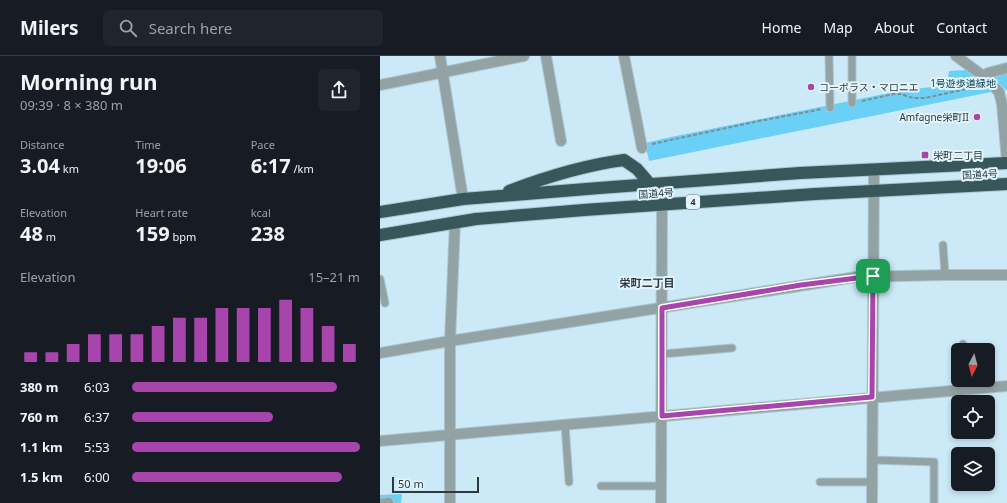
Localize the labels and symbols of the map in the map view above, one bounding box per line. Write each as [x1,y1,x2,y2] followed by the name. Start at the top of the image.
[930,76,997,90] park label: 1号遊歩道緑地
[819,80,919,94] place label: コーポラス・マロニエ
[806,82,816,92] marker: コーポラス・マロニエ
[899,110,969,124] place label: Amfagne栄町II
[972,112,982,122] marker: Amfagne栄町II
[933,148,983,162] place label: 栄町二丁目
[920,150,930,160] marker: 栄町二丁目
[962,166,998,182] street label: 国道4号
[638,185,674,201] street label: 国道4号
[686,195,700,209] road number: 4
[856,259,890,293] pin
[620,275,675,290] district label: 栄町二丁目
[951,343,995,387] north arrow
[392,475,479,494] scale bar

